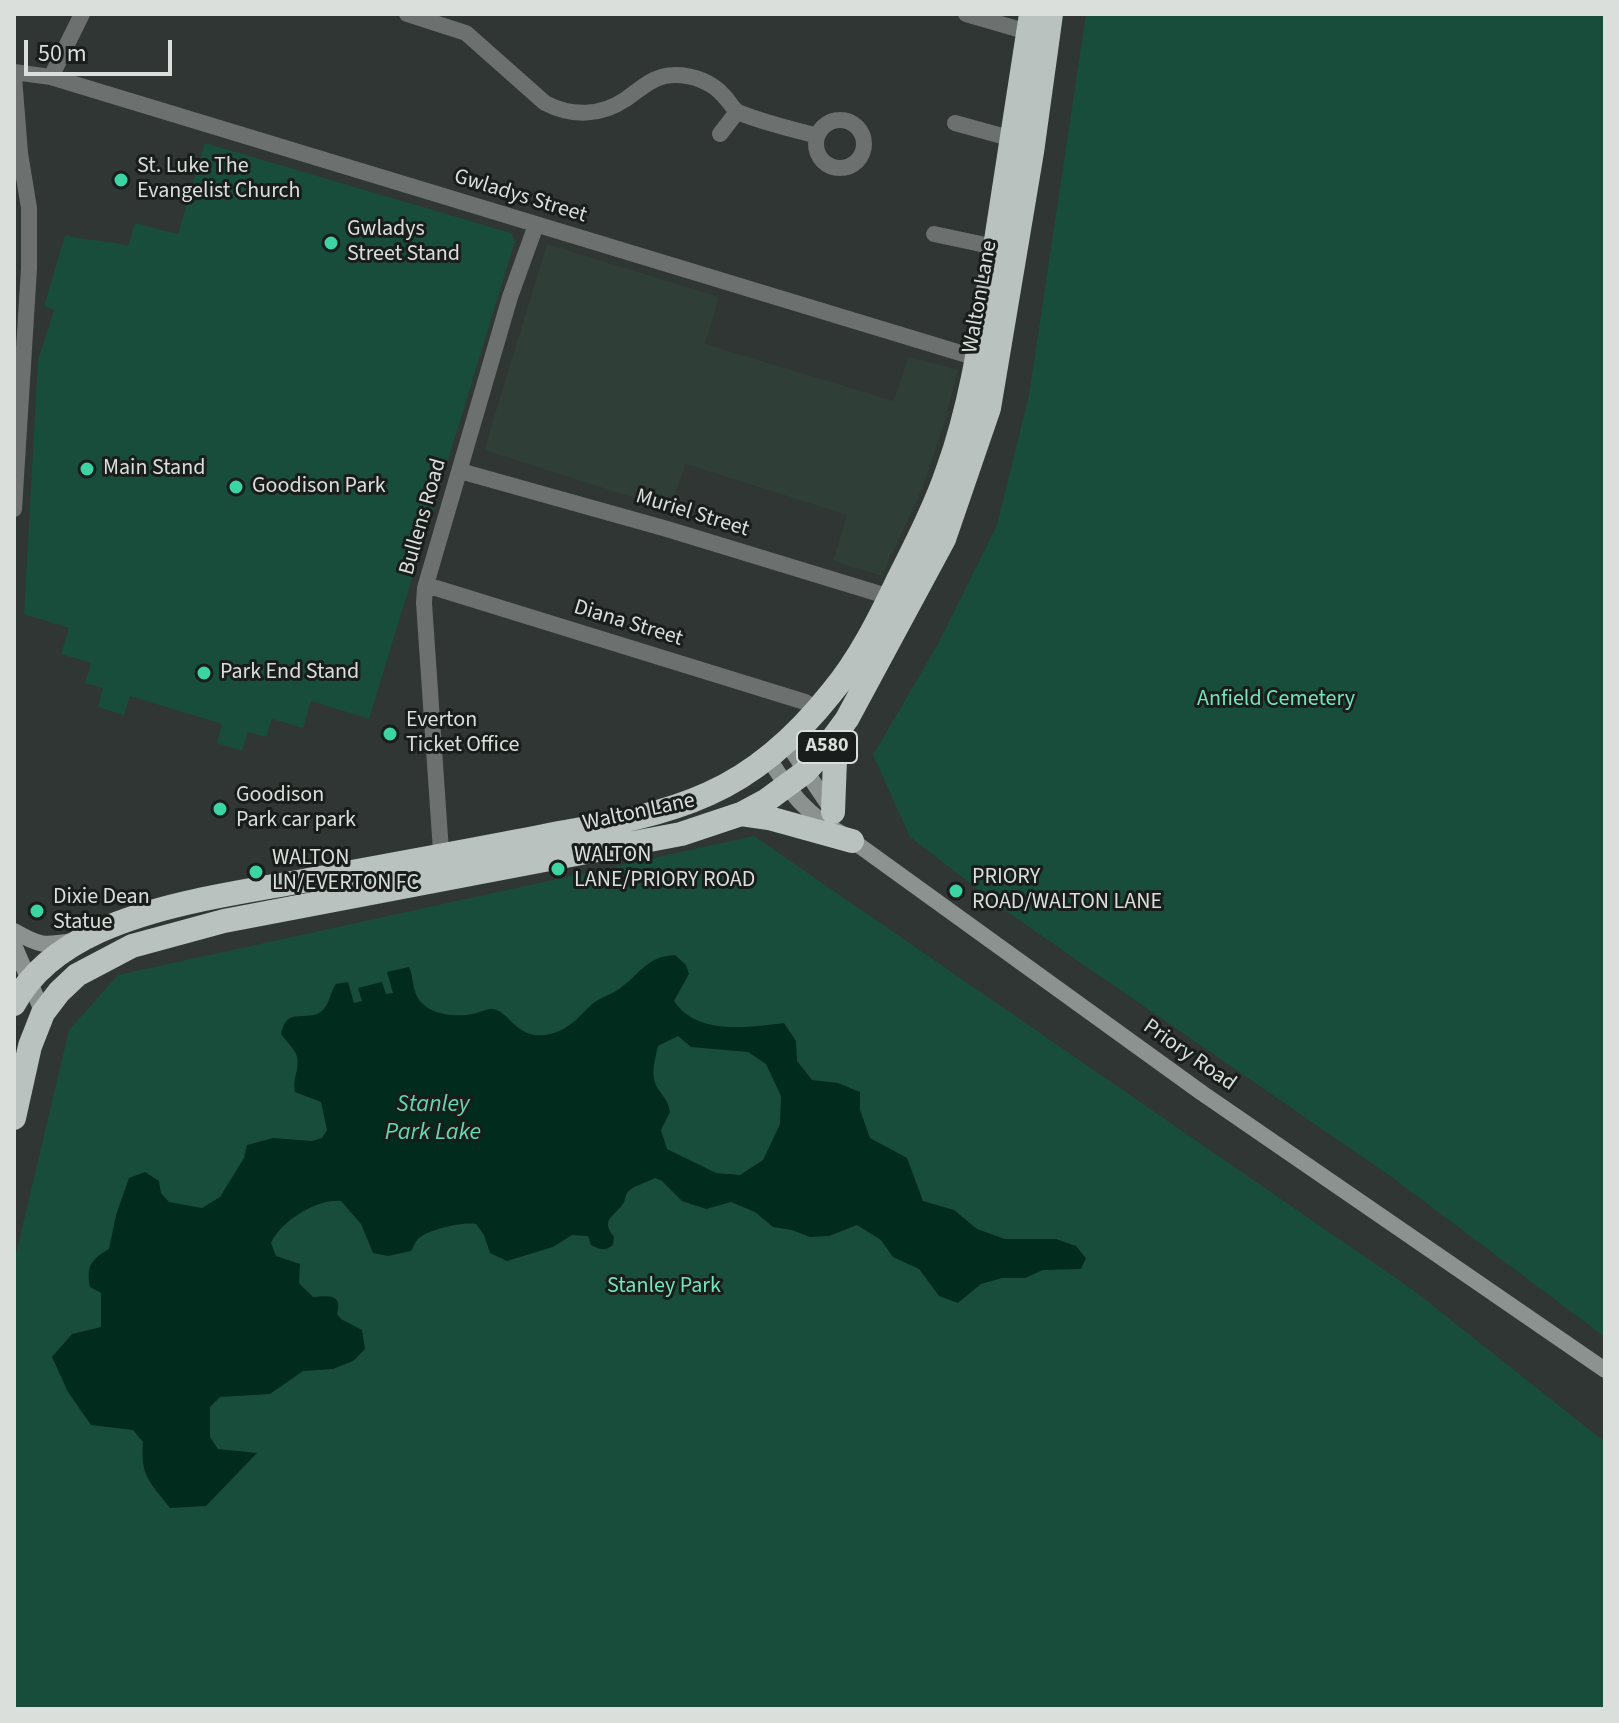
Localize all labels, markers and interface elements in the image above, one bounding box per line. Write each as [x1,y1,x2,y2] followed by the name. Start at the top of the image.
[28,24,176,74] scale bar
[38,36,87,71] text: 50 m
[137,154,301,206] place label: St. Luke The Evangelist Church
[450,164,590,230] street label: Gwladys Street
[112,171,130,189] marker: St. Luke The Evangelist Church
[347,217,460,268] place label: Gwladys Street Stand
[322,234,340,252] marker: Gwladys Street Stand
[958,239,1004,355] street label: Walton Lane
[103,456,205,482] place label: Main Stand
[395,456,453,578] street label: Bullens Road
[78,460,96,478] marker: Main Stand
[252,474,386,500] place label: Goodison Park
[227,478,245,496] marker: Goodison Park
[632,484,752,544] street label: Muriel Street
[570,595,686,653] street label: Diana Street
[220,660,359,686] place label: Park End Stand
[195,664,213,682] marker: Park End Stand
[1197,687,1355,713] park label: Anfield Cemetery
[406,708,519,760] place label: Everton Ticket Office
[381,725,399,743] marker: Everton Ticket Office
[797,731,857,763] road number: A580
[236,783,356,834] place label: Goodison Park car park
[581,788,697,838] street label: Walton Lane
[211,800,229,818] marker: Goodison Park car park
[574,843,755,894] place label: WALTON LANE/PRIORY ROAD
[272,846,419,898] place label: WALTON LN/EVERTON FC
[549,860,567,878] marker: WALTON LANE/PRIORY ROAD
[247,863,265,881] marker: WALTON LN/EVERTON FC
[972,865,1162,916] place label: PRIORY ROAD/WALTON LANE
[947,882,965,900] marker: PRIORY ROAD/WALTON LANE
[53,885,150,936] place label: Dixie Dean Statue
[28,902,46,920] marker: Dixie Dean Statue
[1137,1014,1241,1098] street label: Priory Road
[385,1092,481,1148] water label: Stanley Park Lake
[607,1274,721,1300] park label: Stanley Park

